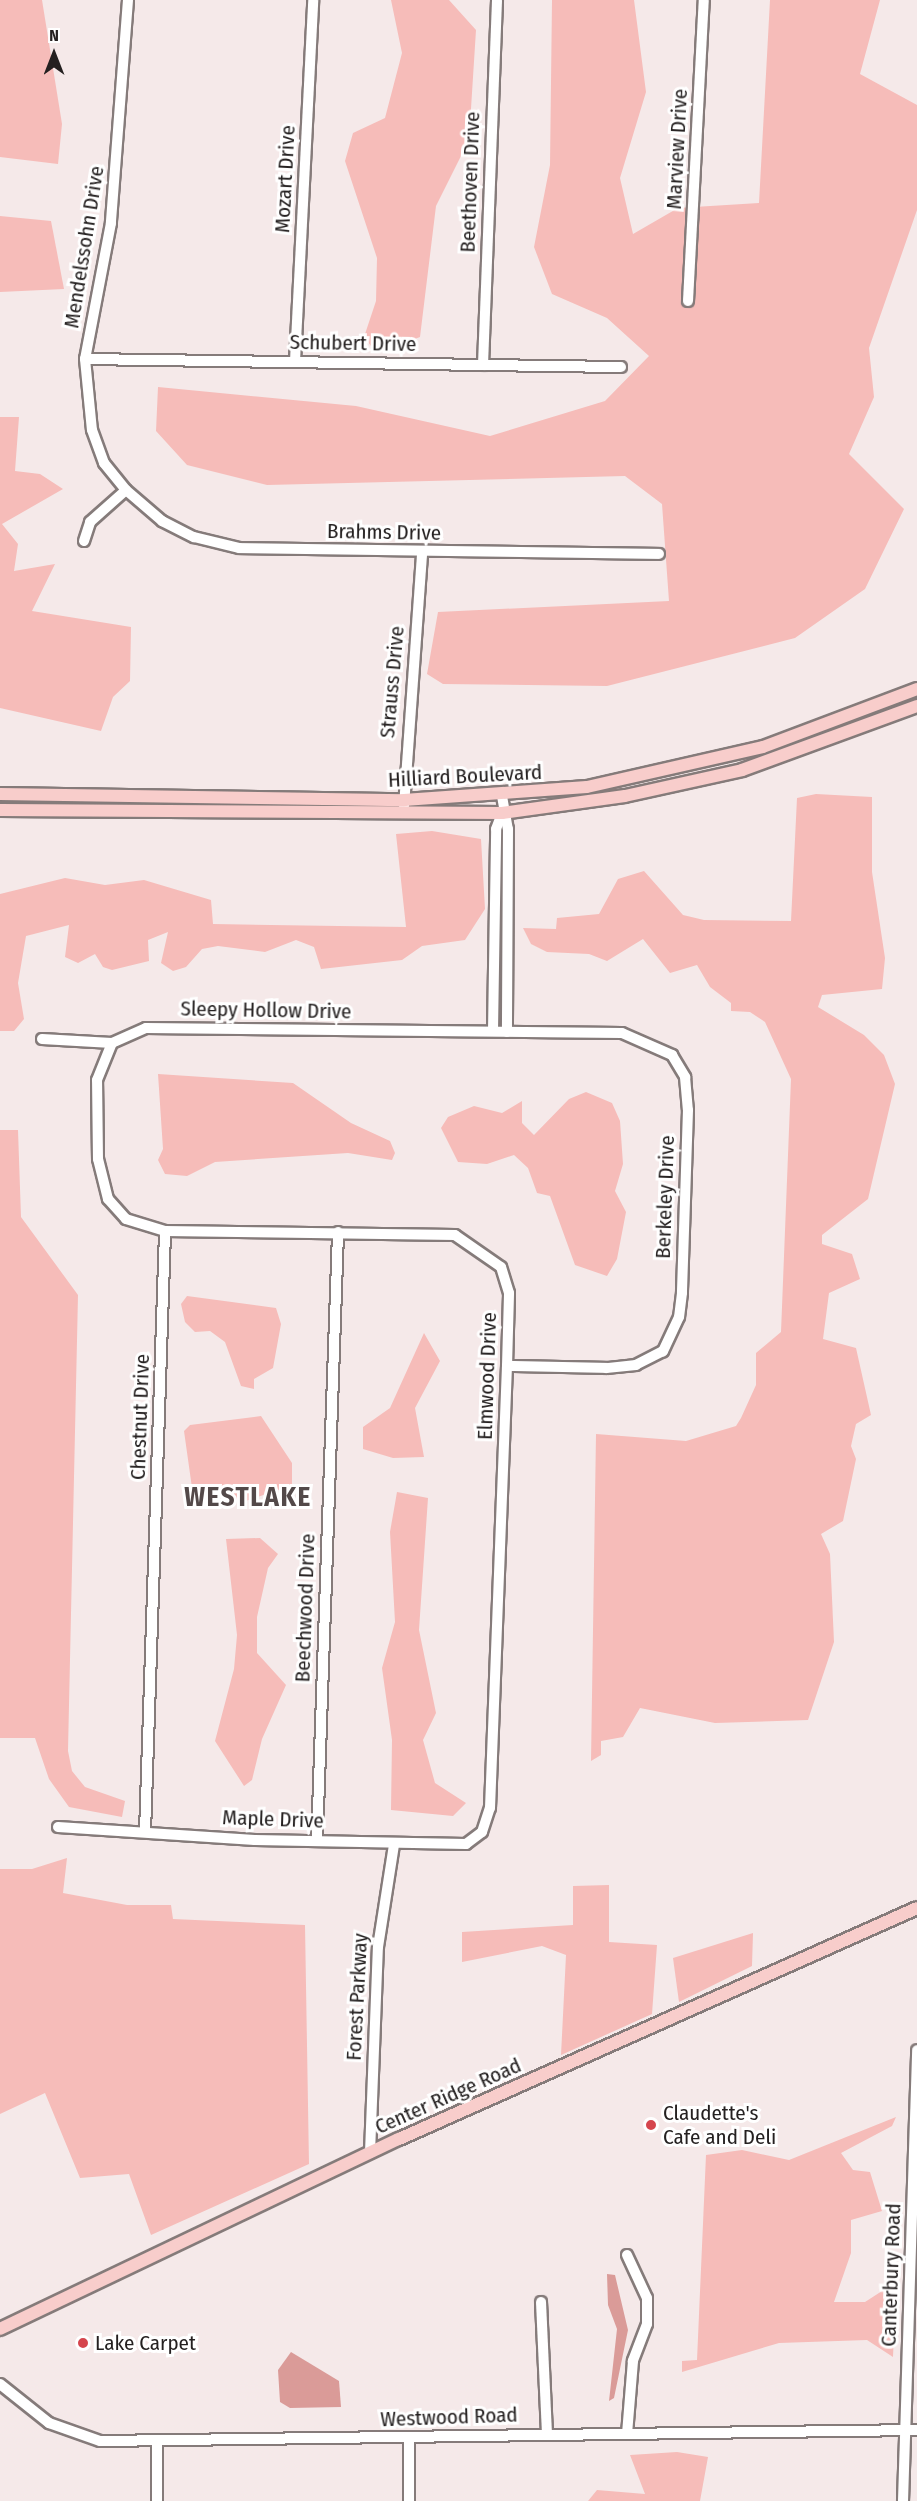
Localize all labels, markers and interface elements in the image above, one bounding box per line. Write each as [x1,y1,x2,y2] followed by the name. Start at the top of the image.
[24,24,84,84] north arrow
[49,26,59,45] text: N
[661,88,693,210] street label: Marview Drive
[455,111,485,253] street label: Beethoven Drive
[270,125,300,233] street label: Mozart Drive
[59,164,109,330] street label: Mendelssohn Drive
[289,329,417,357] street label: Schubert Drive
[327,518,441,546] street label: Brahms Drive
[375,625,409,739] street label: Strauss Drive
[387,759,543,793] street label: Hilliard Boulevard
[180,996,352,1024] street label: Sleepy Hollow Drive
[650,1135,680,1259] street label: Berkeley Drive
[472,1312,502,1440] street label: Elmwood Drive
[125,1354,155,1480] street label: Chestnut Drive
[184,1482,312,1514] district label: WESTLAKE
[290,1533,320,1683] street label: Beechwood Drive
[222,1805,324,1833] street label: Maple Drive
[341,1933,373,2061] street label: Forest Parkway
[371,2053,525,2139] street label: Center Ridge Road
[663,2100,776,2150] place label: Claudette's Cafe and Deli
[644,2118,658,2132] marker: Claudette's Cafe and Deli
[876,2203,906,2347] street label: Canterbury Road
[95,2330,196,2356] place label: Lake Carpet
[76,2336,90,2350] marker: Lake Carpet
[380,2402,518,2432] street label: Westwood Road

